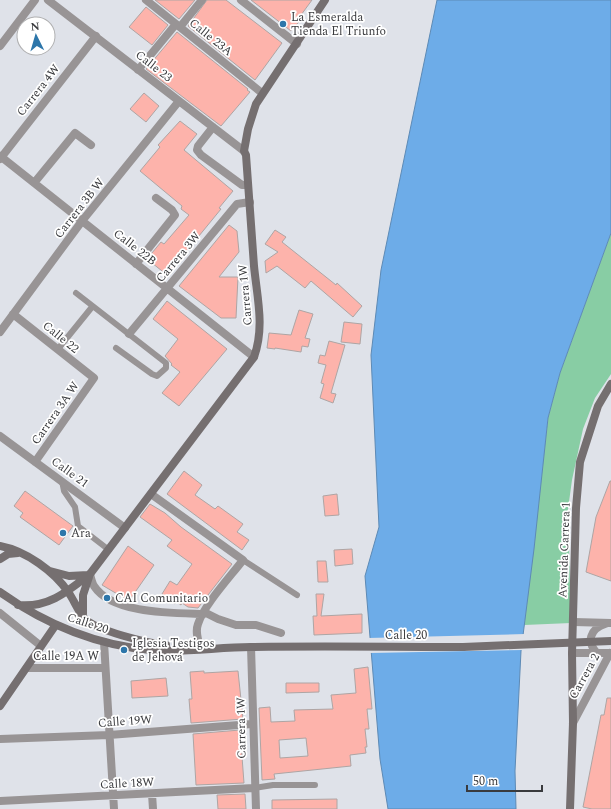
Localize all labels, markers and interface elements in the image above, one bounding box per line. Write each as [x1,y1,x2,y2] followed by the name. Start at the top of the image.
[291,8,386,41] place label: La Esmeralda Tienda El Triunfo
[185,14,237,61] street label: Calle 23A
[16,16,56,56] north arrow
[30,18,40,35] text: N
[278,19,288,29] marker: La Esmeralda Tienda El Triunfo
[131,46,176,87] street label: Calle 23
[12,60,65,120] street label: Carrera 4W
[50,174,109,243] street label: Carrera 3B W
[109,224,160,270] street label: Calle 22B
[151,228,206,287] street label: Carrera 3W
[233,263,258,326] street label: Carrera 1W
[38,317,83,358] street label: Calle 22
[27,378,84,449] street label: Carrera 3A W
[47,452,92,493] street label: Calle 21
[553,502,576,598] street label: Avenida Carrera 1
[71,524,91,543] place label: Ara
[58,528,68,538] marker: Ara
[115,589,208,608] place label: CAI Comunitario
[102,593,112,603] marker: CAI Comunitario
[65,608,111,639] street label: Calle 20
[385,626,427,645] street label: Calle 20
[132,634,215,667] place label: Iglesia Testigos de Jehová
[119,645,129,655] marker: Iglesia Testigos de Jehová
[33,647,99,666] street label: Calle 19A W
[564,650,605,703] street label: Carrera 2
[231,697,252,759] street label: Carrera 1W
[97,710,153,733] street label: Calle 19W
[467,767,542,793] scale bar
[473,772,498,791] text: 50 m
[99,773,155,794] street label: Calle 18W

